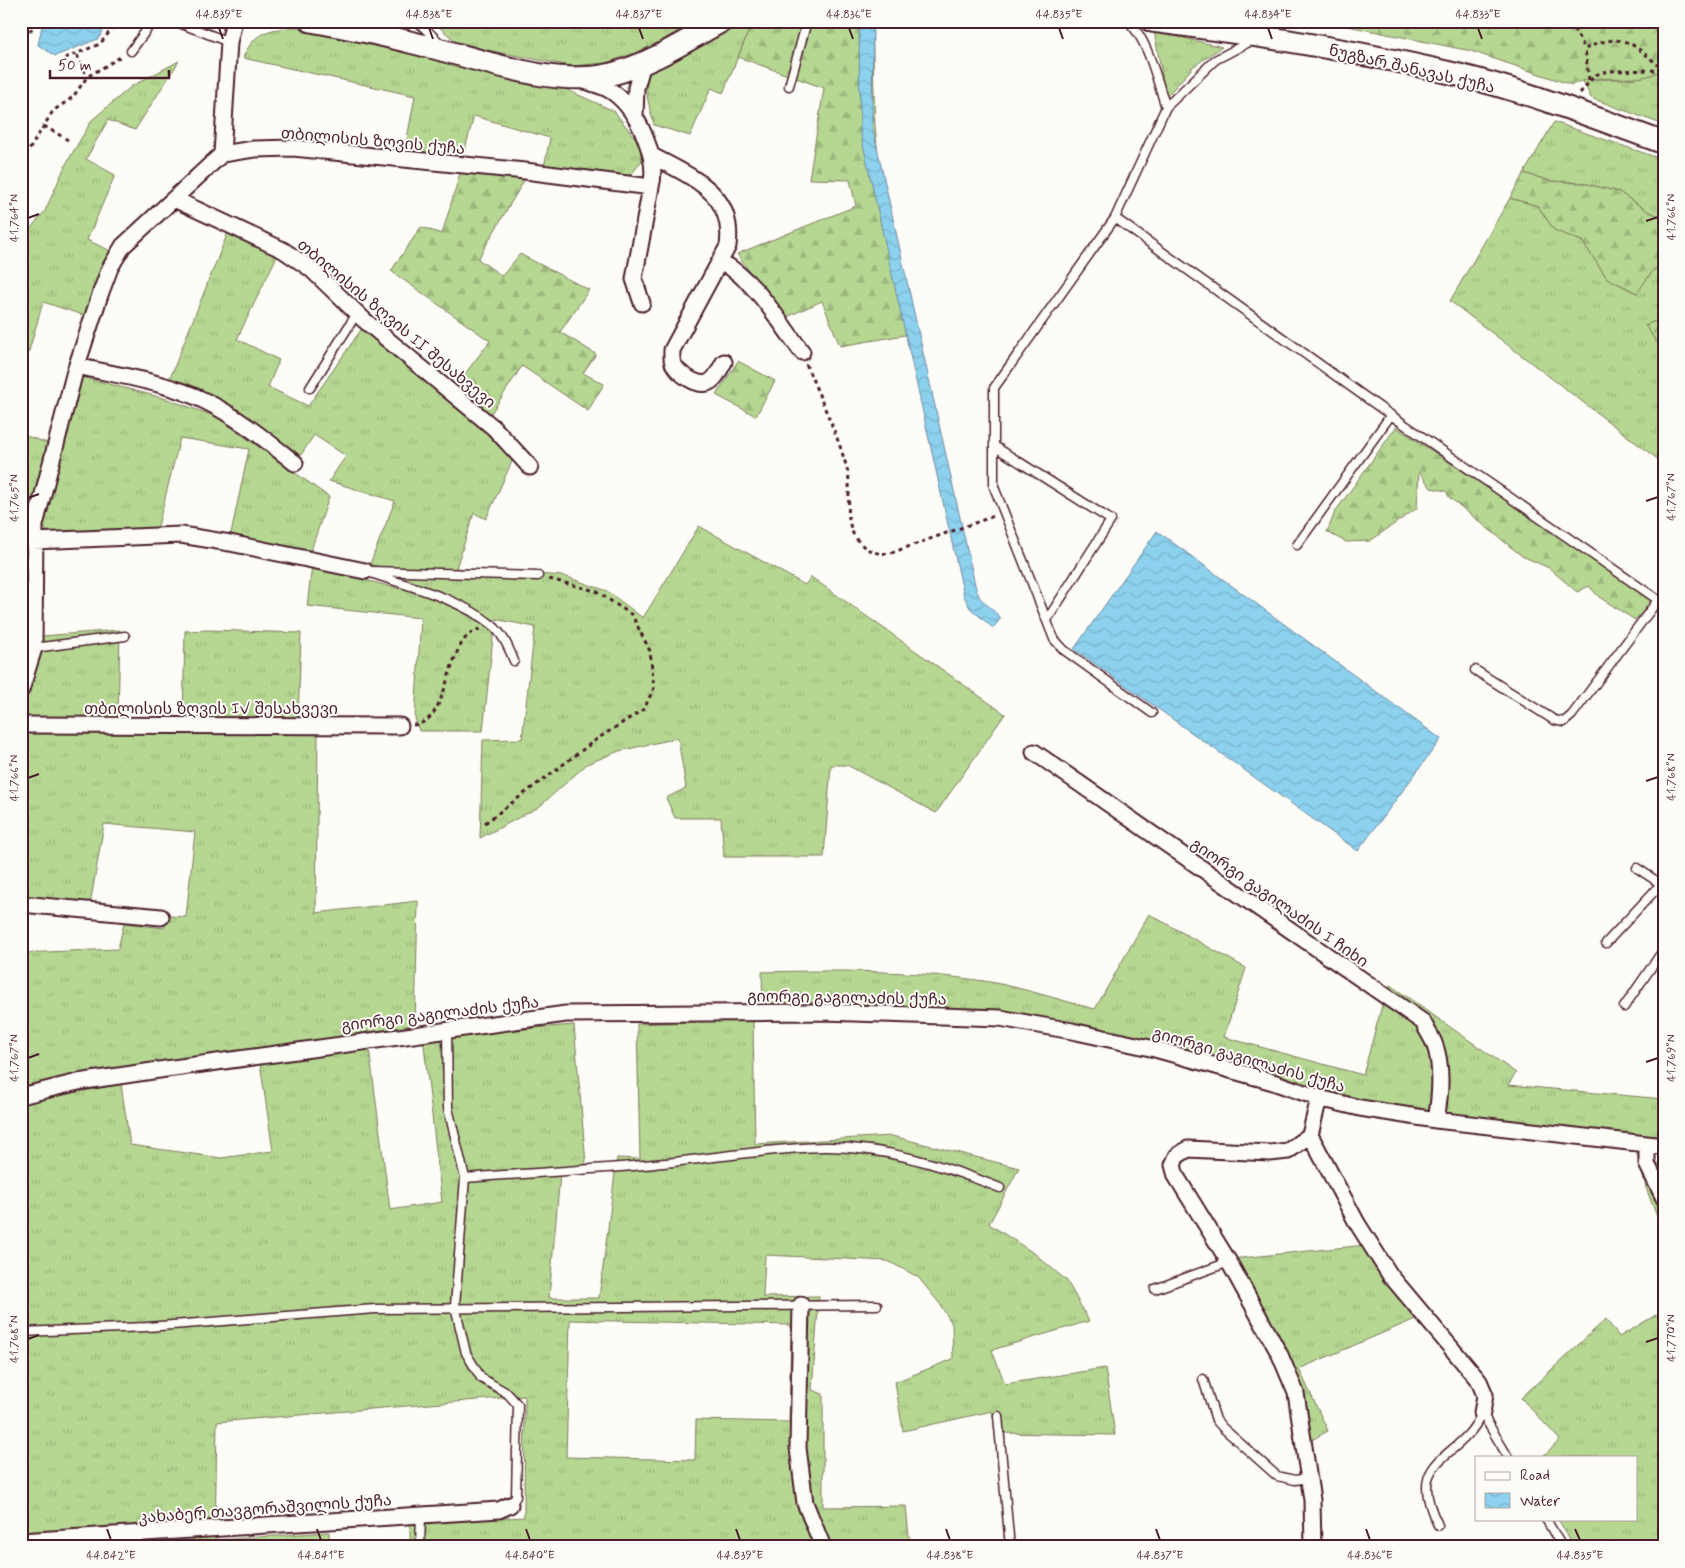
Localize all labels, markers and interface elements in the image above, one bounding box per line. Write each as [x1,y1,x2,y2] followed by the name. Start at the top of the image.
[196,7,242,23] text: 44.839°E
[406,7,452,23] text: 44.838°E
[616,7,662,23] text: 44.837°E
[826,7,872,23] text: 44.836°E
[1036,7,1082,23] text: 44.835°E
[1244,7,1292,23] text: 44.834°E
[1456,7,1500,23] text: 44.833°E
[1327,40,1497,99] street label: ნუგზარ შანავას ქუჩა
[50,48,169,80] scale bar
[58,56,92,76] text: 50 m
[280,123,466,160] street label: თბილისის ზღვის ქუჩა
[7,194,23,242] text: 41.764°N
[1664,194,1680,240] text: 41.766°N
[292,235,500,414] street label: თბილისის ზღვის II შესახვევი
[1664,473,1680,521] text: 41.767°N
[7,474,23,522] text: 41.765°N
[84,699,338,720] street label: თბილისის ზღვის IV შესახვევი
[1664,753,1680,801] text: 41.768°N
[7,755,23,801] text: 41.766°N
[1186,834,1372,973] street label: გიორგი გაგილაძის I ჩიხი
[747,986,947,1011] street label: გიორგი გაგილაძის ქუჩა
[340,992,540,1037] street label: გიორგი გაგილაძის ქუჩა
[1150,1023,1347,1098] street label: გიორგი გაგილაძის ქუჩა
[7,1034,23,1082] text: 41.767°N
[1664,1034,1680,1082] text: 41.769°N
[1664,1314,1680,1362] text: 41.770°N
[7,1315,23,1363] text: 41.768°N
[1475,1456,1638,1520] legend
[1520,1466,1550,1486] text: Road
[138,1490,392,1529] street label: კახაბერ თავგორაშვილის ქუჩა
[1520,1492,1560,1512] text: Water
[86,1548,136,1564] text: 44.842°E
[298,1548,344,1564] text: 44.841°E
[505,1548,555,1564] text: 44.840°E
[717,1548,763,1564] text: 44.839°E
[927,1548,973,1564] text: 44.838°E
[1137,1548,1183,1564] text: 44.837°E
[1347,1548,1393,1564] text: 44.836°E
[1557,1548,1603,1564] text: 44.835°E

